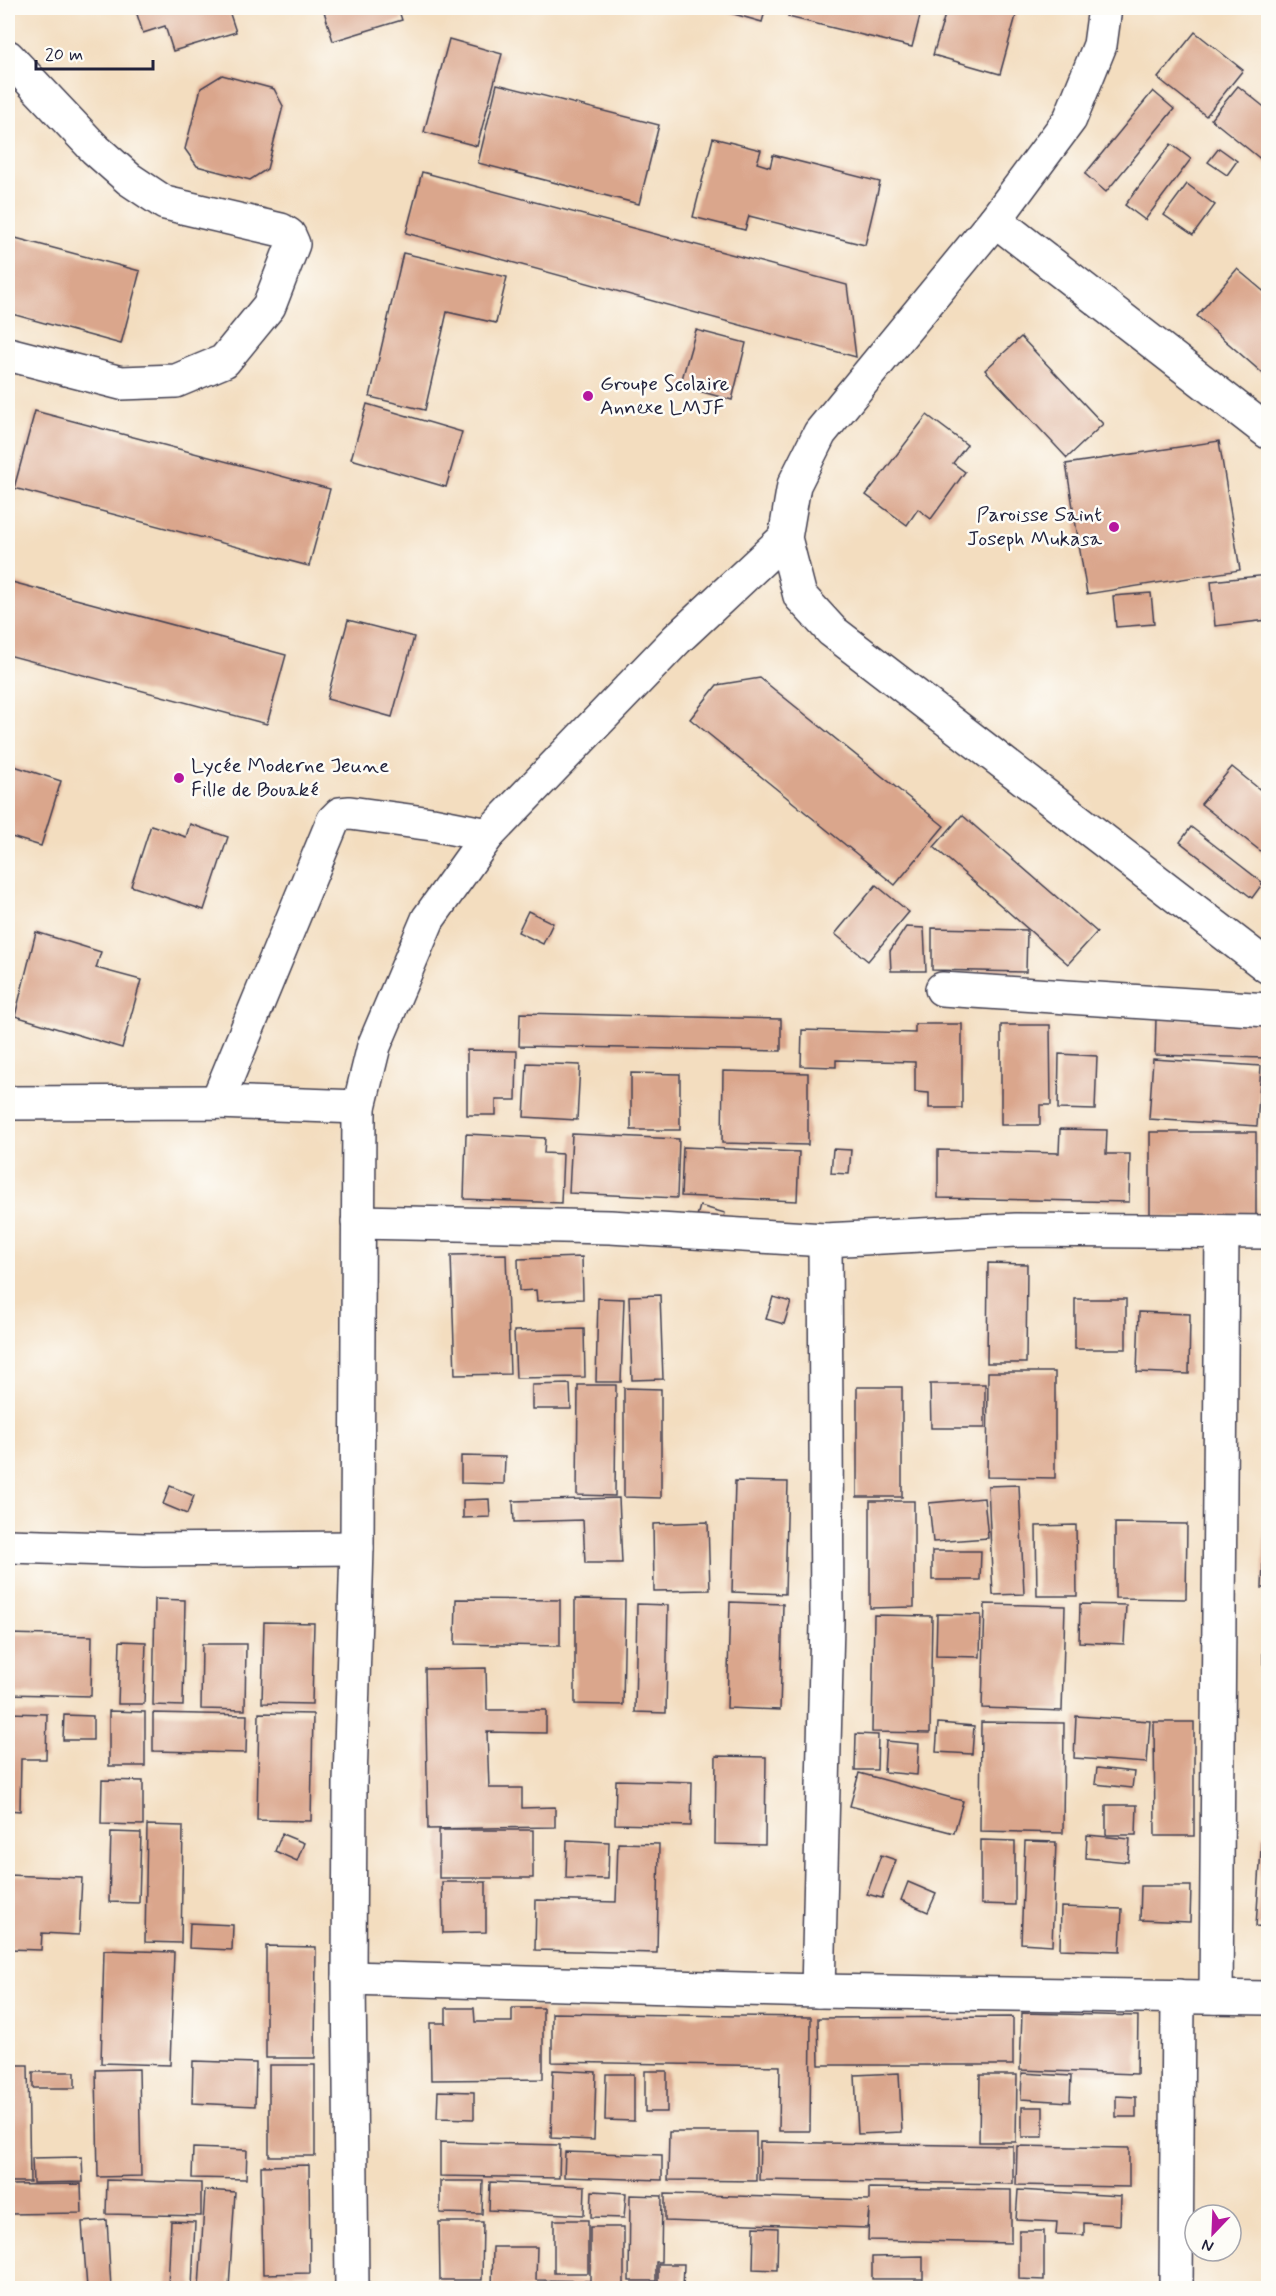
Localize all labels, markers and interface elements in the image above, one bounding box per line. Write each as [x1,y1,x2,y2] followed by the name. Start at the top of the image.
[36,33,153,71] scale bar
[45,43,83,67] text: 20 m
[600,370,730,422] place label: Groupe Scolaire Annexe LMJF
[581,389,595,403] marker: Groupe Scolaire Annexe LMJF
[967,501,1102,553] place label: Paroisse Saint Joseph Mukasa
[1107,520,1121,534] marker: Paroisse Saint Joseph Mukasa
[191,752,389,804] place label: Lycée Moderne Jeune Fille de Bouaké
[172,771,186,785] marker: Lycée Moderne Jeune Fille de Bouaké
[1183,2203,1243,2263] north arrow
[1199,2234,1217,2257] text: N

